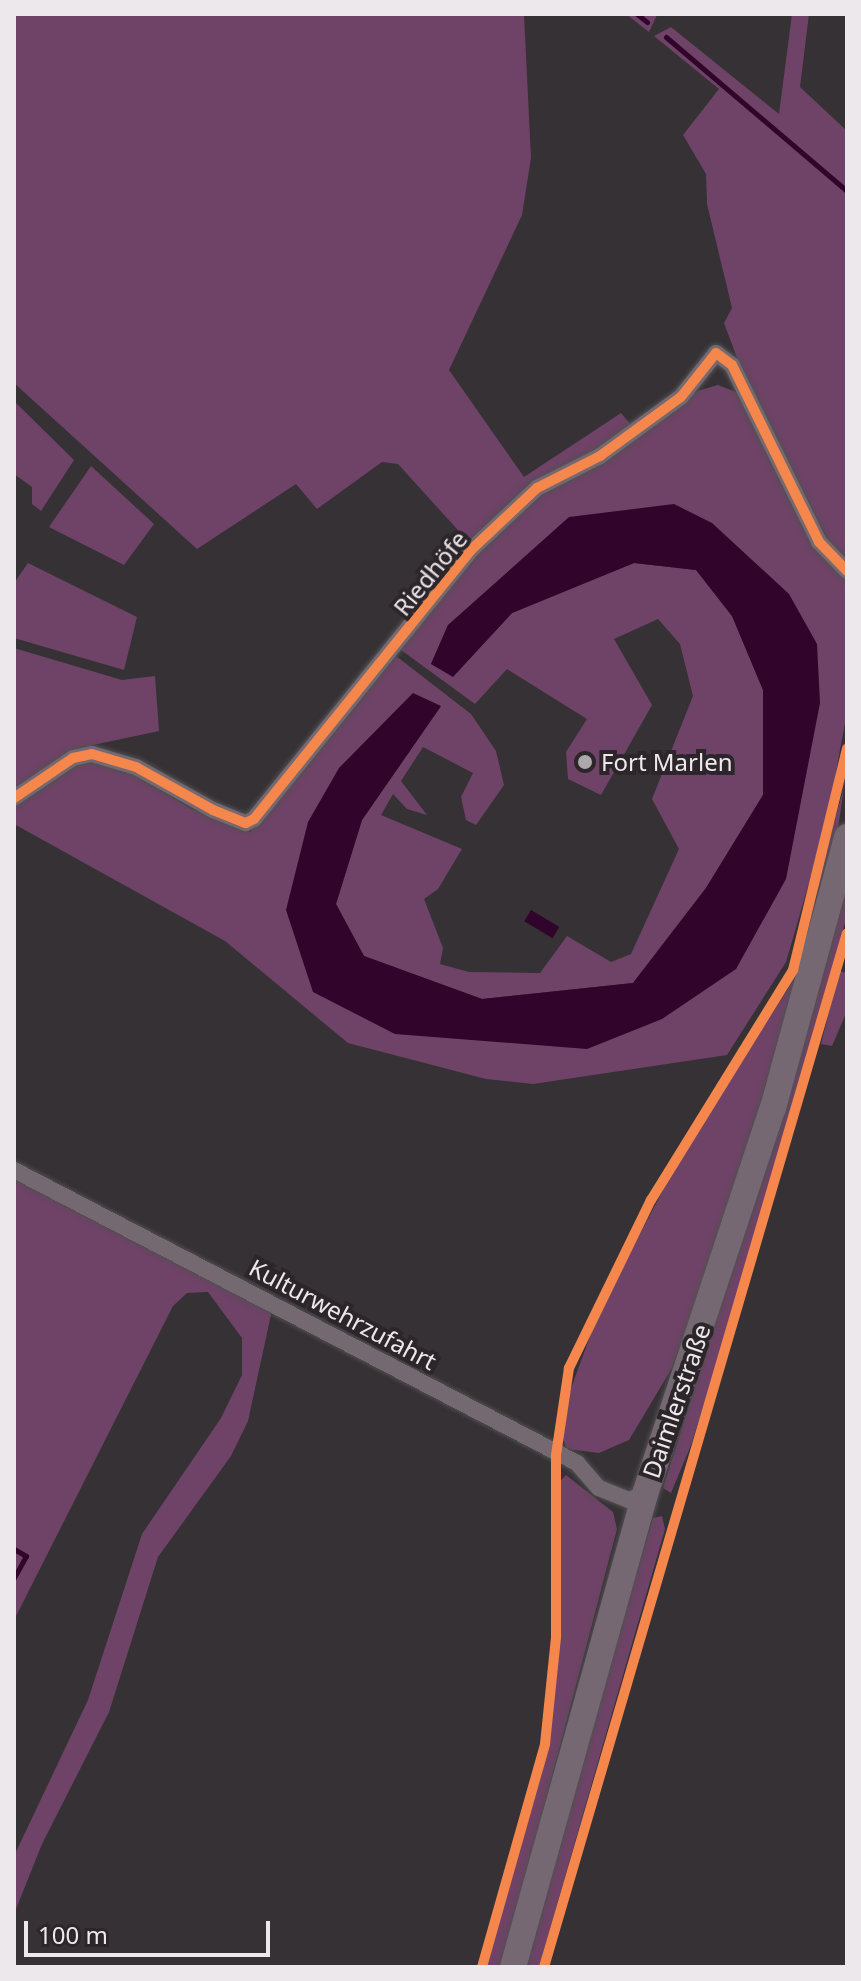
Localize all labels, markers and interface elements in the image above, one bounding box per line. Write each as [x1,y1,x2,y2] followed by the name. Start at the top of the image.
[387,525,473,621] street label: Riedhöfe
[601,748,732,776] place label: Fort Marlen
[576,753,594,771] marker: Fort Marlen
[245,1253,441,1375] street label: Kulturwehrzufahrt
[636,1320,716,1482] street label: Daimlerstraße
[28,1905,274,1955] scale bar
[38,1918,108,1951] text: 100 m

